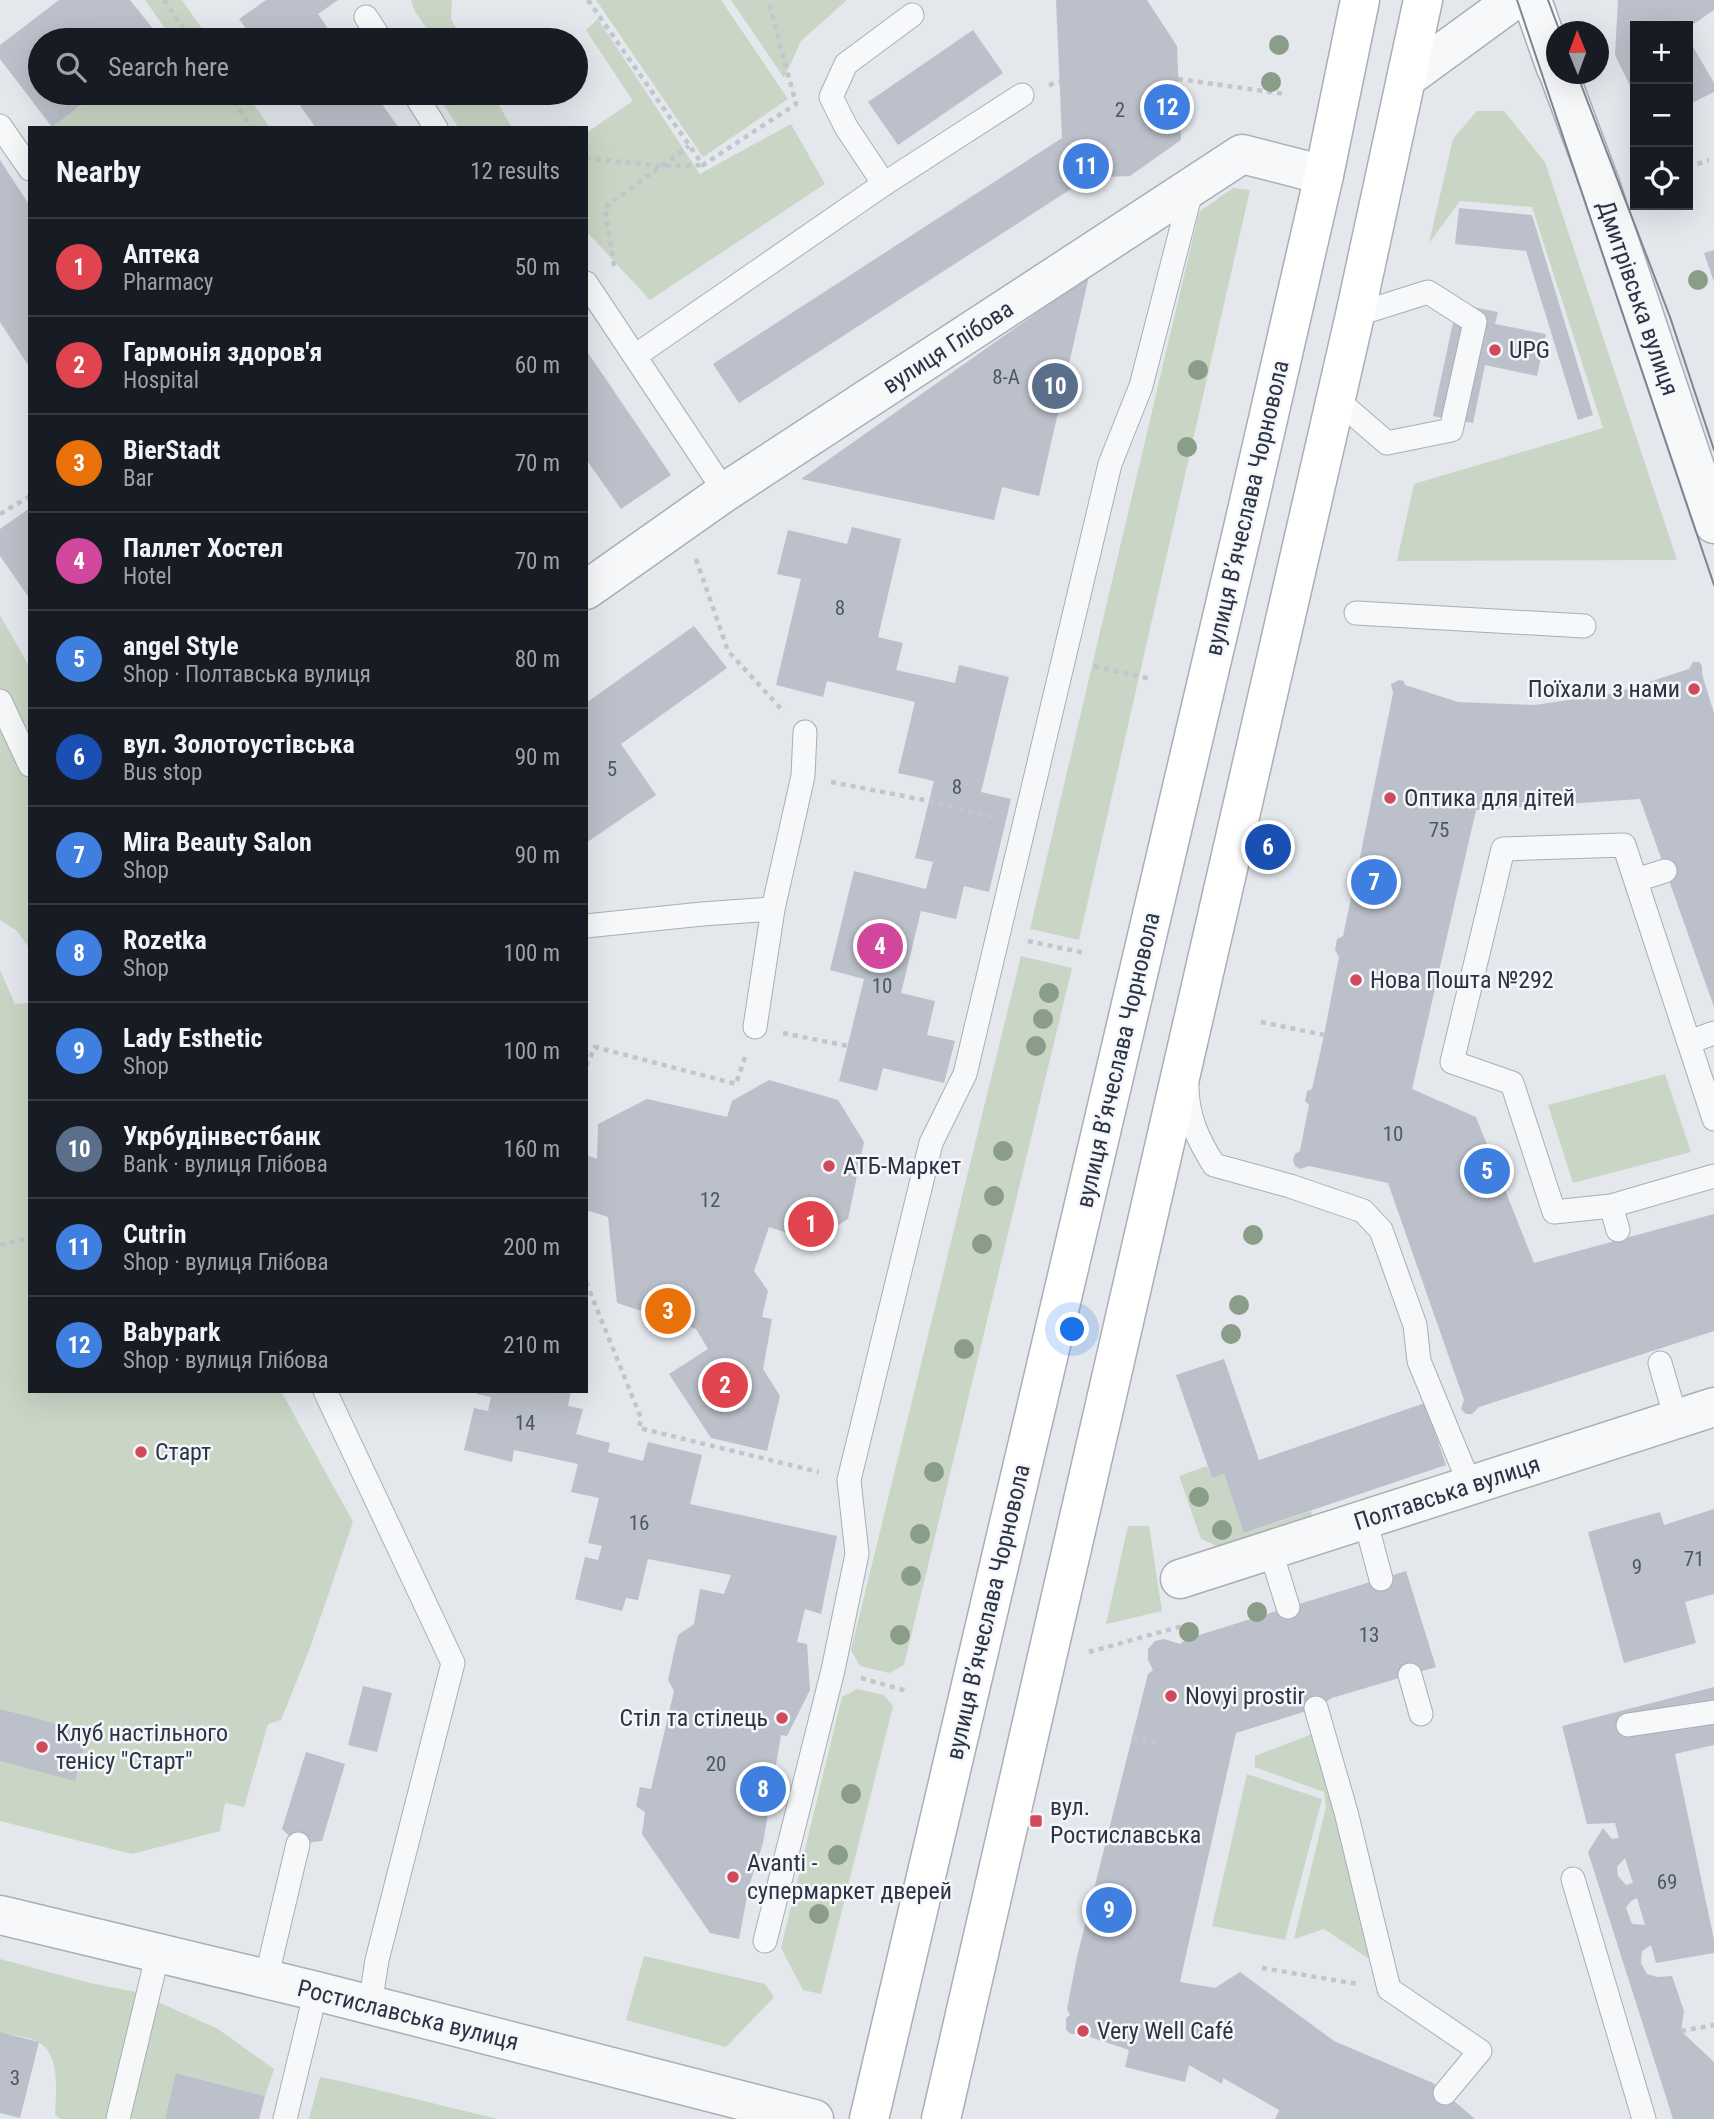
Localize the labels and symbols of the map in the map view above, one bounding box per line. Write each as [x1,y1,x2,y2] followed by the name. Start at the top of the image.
[1546,21,1609,84] north arrow
[1144,81,1190,133] pin: 12
[1115,98,1125,122] house number: 2
[1063,140,1109,192] pin: 11
[1591,197,1685,399] street label: Дмитрівська вулиця
[878,295,1018,399] street label: вулиця Глібова
[1509,336,1550,364] place label: UPG
[1487,342,1503,358] marker: UPG
[1199,358,1295,658] street label: вулиця Вʼячеслава Чорновола
[1032,360,1078,412] pin: 10
[992,365,1020,389] house number: 8-А
[835,596,845,620] house number: 8
[1528,675,1680,703] place label: Поїхали з нами
[1686,681,1702,697] marker: Поїхали з нами
[607,757,617,781] house number: 5
[952,775,962,799] house number: 8
[1404,784,1575,812] place label: Оптика для дітей
[1382,790,1398,806] marker: Оптика для дітей
[1429,818,1449,842] house number: 75
[1245,821,1291,873] pin: 6
[1351,856,1397,908] pin: 7
[1070,910,1166,1210] street label: вулиця Вʼячеслава Чорновола
[857,920,903,972] pin: 4
[1370,966,1554,994] place label: Нова Пошта №292
[1348,972,1364,988] marker: Нова Пошта №292
[872,974,892,998] house number: 10
[1383,1122,1403,1146] house number: 10
[1464,1145,1510,1197] pin: 5
[843,1152,961,1180] place label: АТБ-Маркет
[821,1158,837,1174] marker: АТБ-Маркет
[700,1188,720,1212] house number: 12
[788,1198,834,1250] pin: 1
[645,1285,691,1337] pin: 3
[1055,1312,1089,1346] your location
[702,1359,748,1411] pin: 2
[515,1411,535,1435] house number: 14
[155,1438,211,1466] place label: Старт
[133,1444,149,1460] marker: Старт
[1350,1450,1544,1536] street label: Полтавська вулиця
[940,1462,1036,1762] street label: вулиця Вʼячеслава Чорновола
[629,1511,649,1535] house number: 16
[1684,1547,1704,1571] house number: 71
[1632,1555,1642,1579] house number: 9
[1359,1623,1379,1647] house number: 13
[1185,1682,1305,1710] place label: Novyi prostir
[1163,1688,1179,1704] marker: Novyi prostir
[620,1704,768,1732] place label: Стіл та стілець
[774,1710,790,1726] marker: Стіл та стілець
[56,1719,228,1775] place label: Клуб настільного тенісу "Старт"
[34,1739,50,1755] marker: Клуб настільного тенісу "Старт"
[706,1752,726,1776] house number: 20
[740,1763,786,1815] pin: 8
[1050,1793,1201,1849] place label: вул. Ростиславська
[1028,1813,1044,1829] marker: вул. Ростиславська
[747,1849,952,1905] place label: Avanti - супермаркет дверей
[725,1869,741,1885] marker: Avanti - супермаркет дверей
[1657,1870,1677,1894] house number: 69
[1086,1884,1132,1936] pin: 9
[294,1974,522,2056] street label: Ростиславська вулиця
[1097,2017,1234,2045] place label: Very Well Café
[1075,2023,1091,2039] marker: Very Well Café
[10,2066,20,2090] house number: 3

